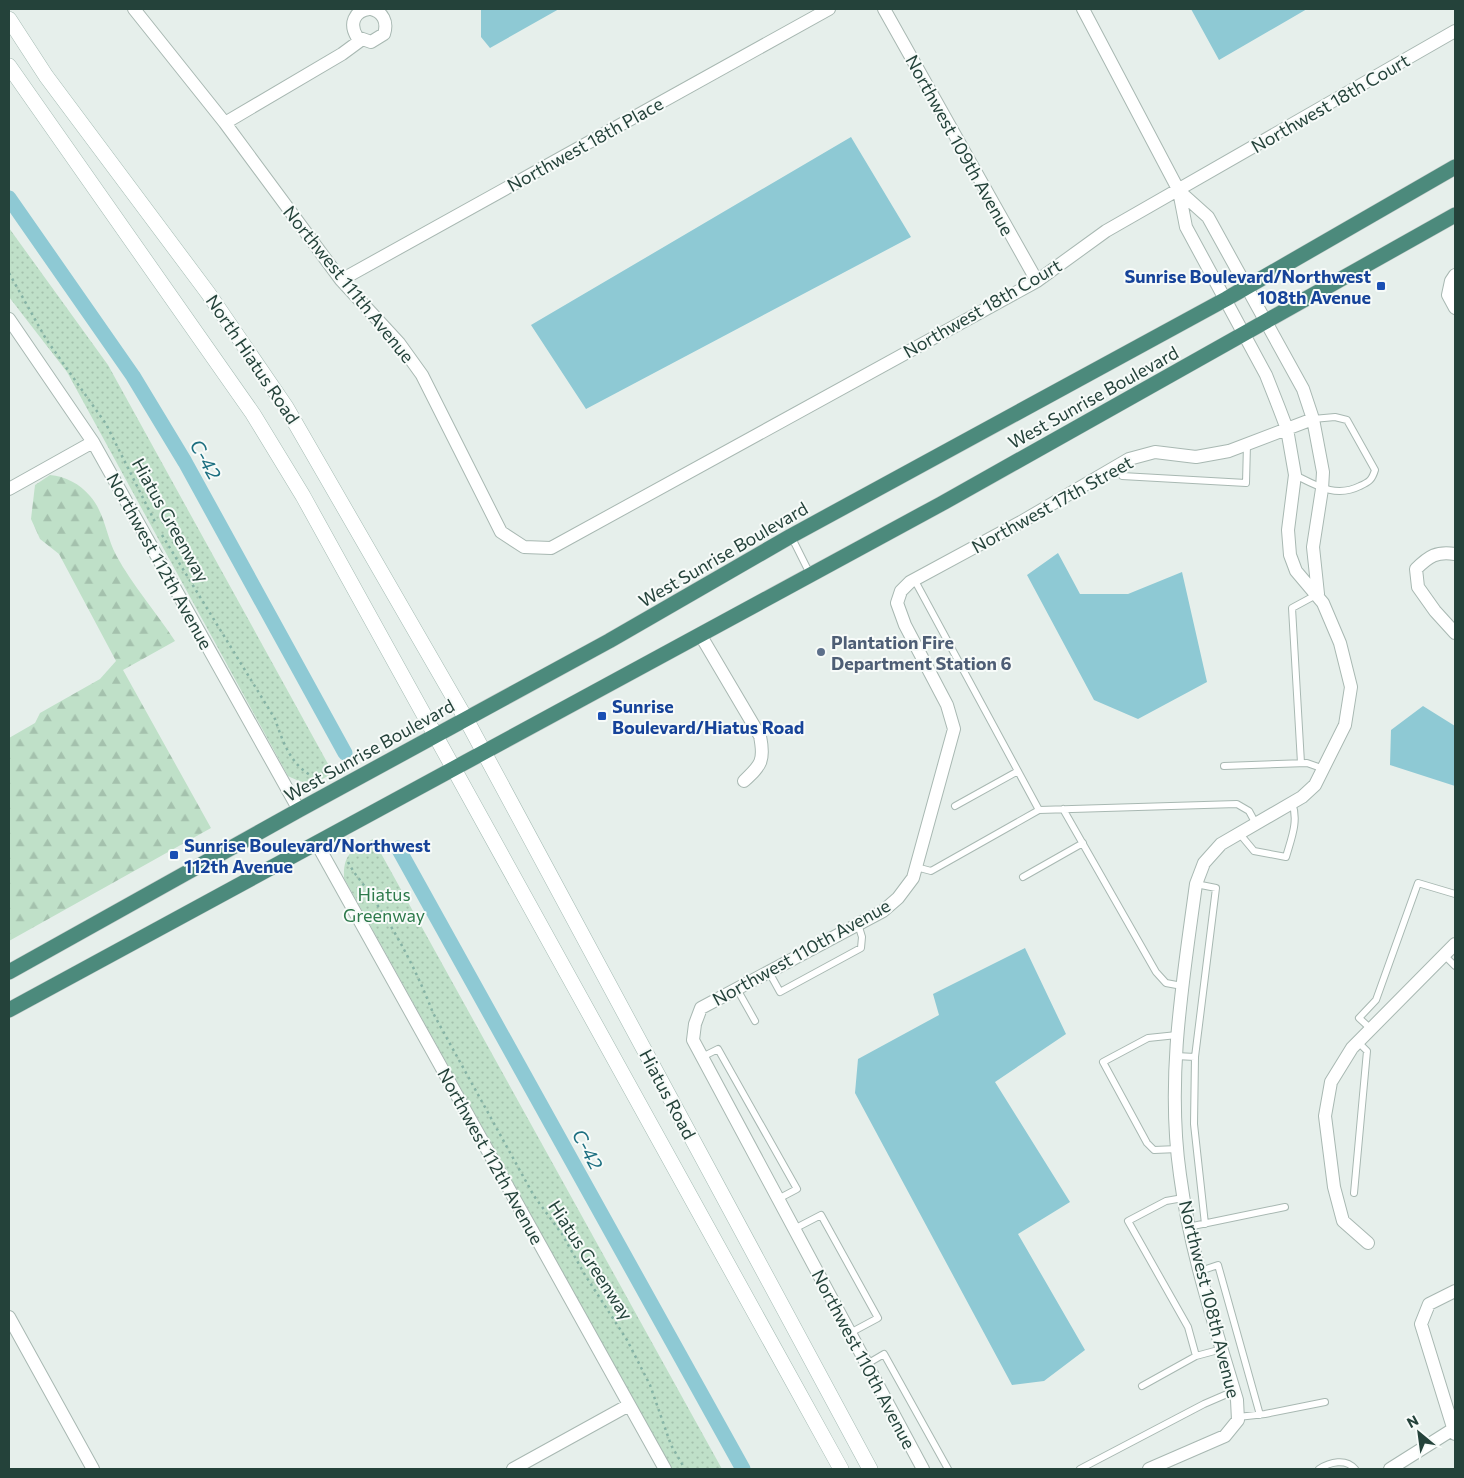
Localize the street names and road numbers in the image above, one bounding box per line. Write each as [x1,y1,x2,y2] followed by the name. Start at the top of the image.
[1247,49,1413,157] street label: Northwest 18th Court
[901,51,1019,239] street label: Northwest 109th Avenue
[503,92,667,196] street label: Northwest 18th Place
[279,201,419,367] street label: Northwest 111th Avenue
[899,254,1065,362] street label: Northwest 18th Court
[202,290,304,428] street label: North Hiatus Road
[1004,341,1182,453] street label: West Sunrise Boulevard
[968,451,1136,557] street label: Northwest 17th Street
[128,454,214,586] street label: Hiatus Greenway
[102,469,218,653] street label: Northwest 112th Avenue
[635,497,811,611] street label: West Sunrise Boulevard
[280,694,458,806] street label: West Sunrise Boulevard
[708,894,894,1010] street label: Northwest 110th Avenue
[635,1045,701,1143] street label: Hiatus Road
[433,1064,549,1248] street label: Northwest 112th Avenue
[544,1196,638,1324] street label: Hiatus Greenway
[1175,1198,1245,1400] street label: Northwest 108th Avenue
[807,1266,921,1452] street label: Northwest 110th Avenue

